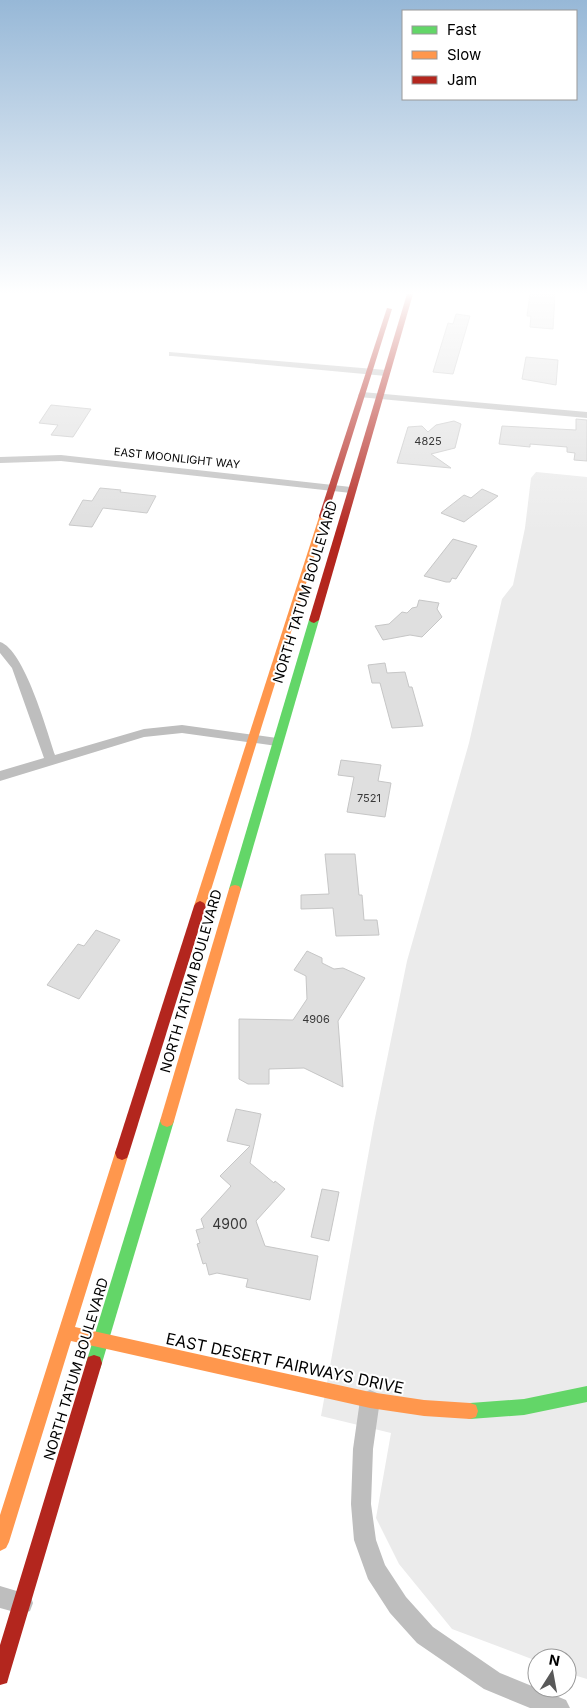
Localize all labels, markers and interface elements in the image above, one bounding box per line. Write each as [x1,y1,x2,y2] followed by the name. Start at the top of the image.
[402,10,577,100] legend
[447,20,477,39] text: Fast
[447,45,481,64] text: Slow
[447,70,477,89] text: Jam
[414,434,442,448] house number: 4825
[113,444,241,472] street label: EAST MOONLIGHT WAY
[269,498,340,685] street label: NORTH TATUM BOULEVARD
[357,791,381,805] house number: 7521
[156,887,225,1075] street label: NORTH TATUM BOULEVARD
[302,1012,330,1026] house number: 4906
[212,1215,248,1232] house number: 4900
[40,1275,111,1462] street label: NORTH TATUM BOULEVARD
[164,1328,406,1398] street label: EAST DESERT FAIRWAYS DRIVE
[527,1648,577,1698] north arrow
[548,1650,561,1669] text: N

